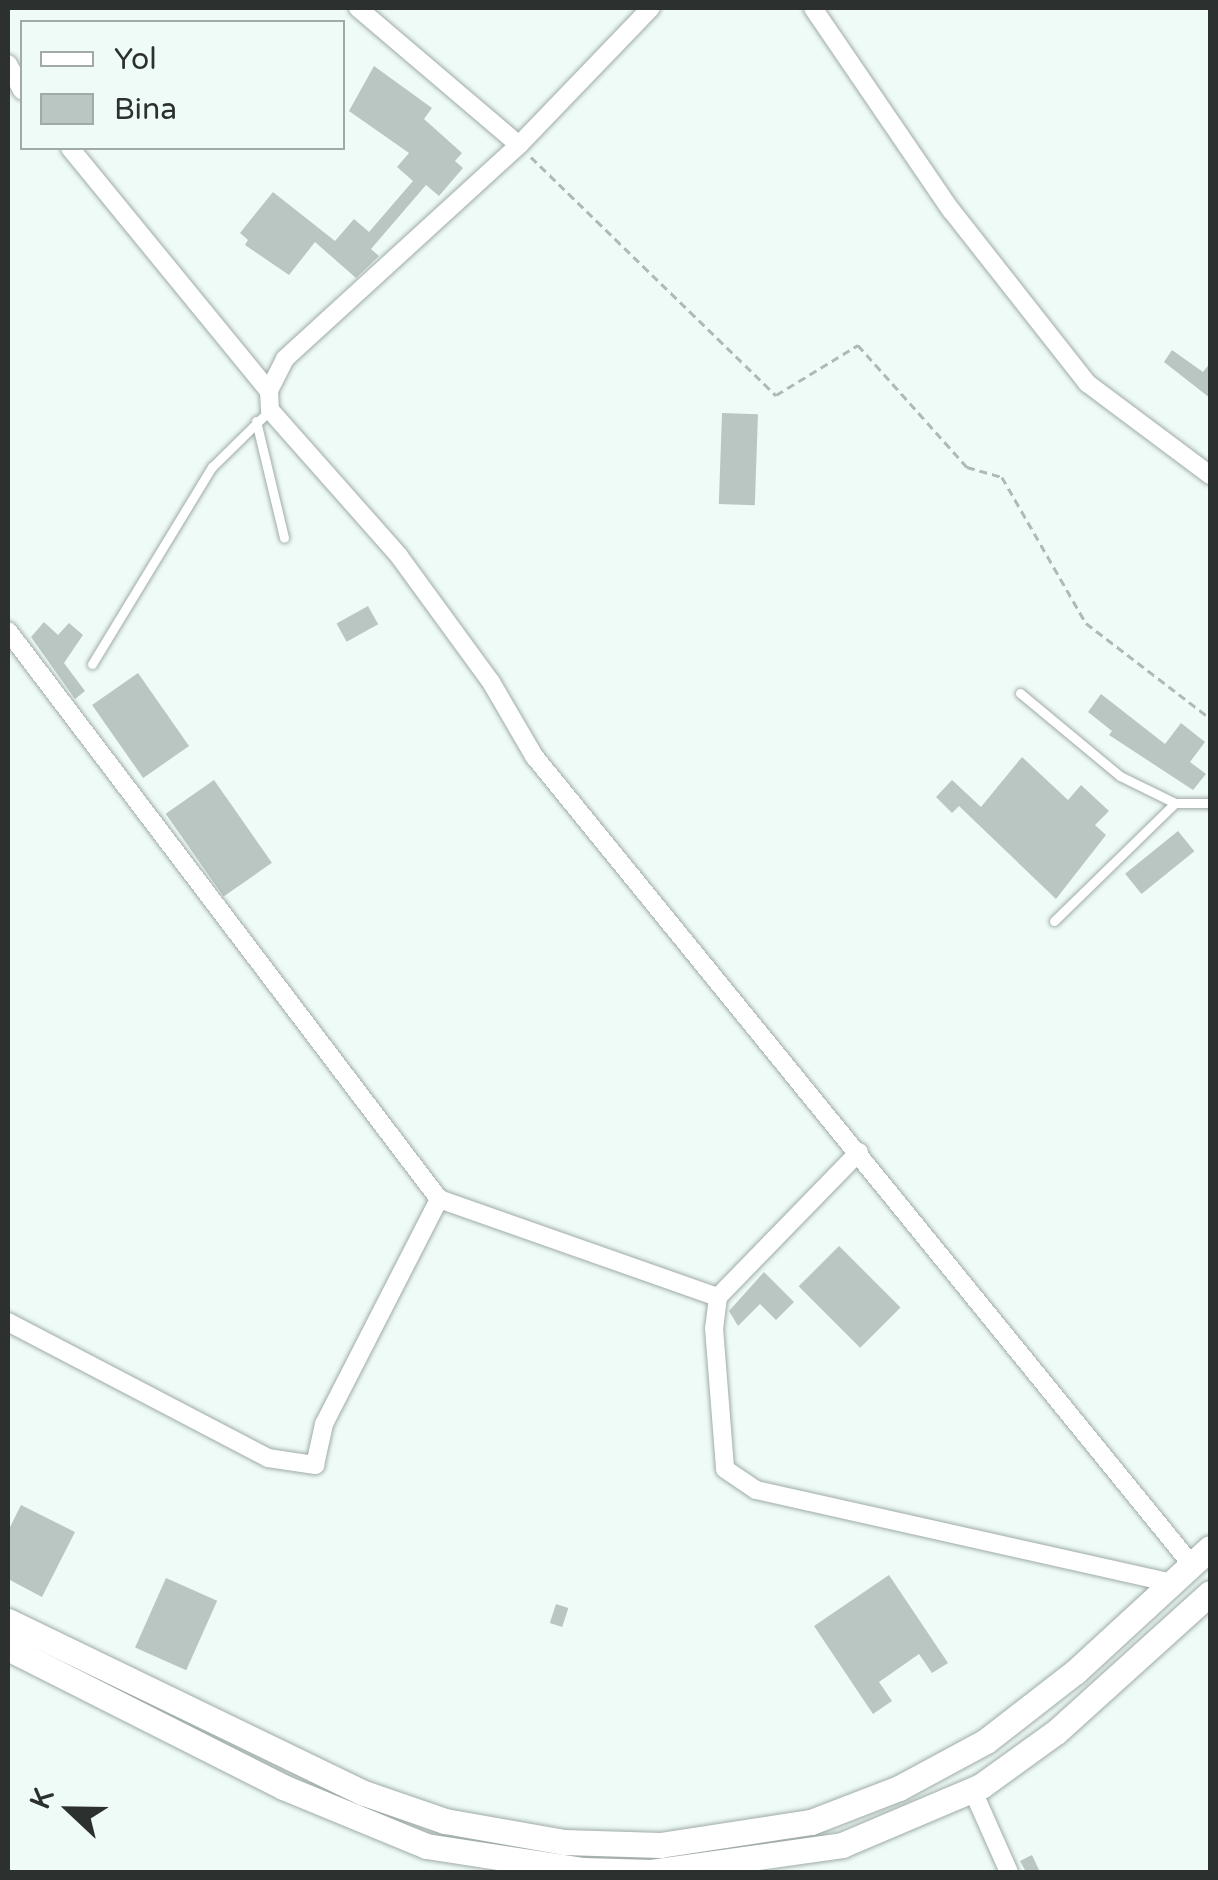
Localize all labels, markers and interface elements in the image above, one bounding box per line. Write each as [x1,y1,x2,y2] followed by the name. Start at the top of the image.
[20,20,345,150] legend
[114,41,157,78] text: Yol
[114,91,177,128] text: Bina
[20,1760,120,1860] north arrow
[23,1784,61,1814] text: K

